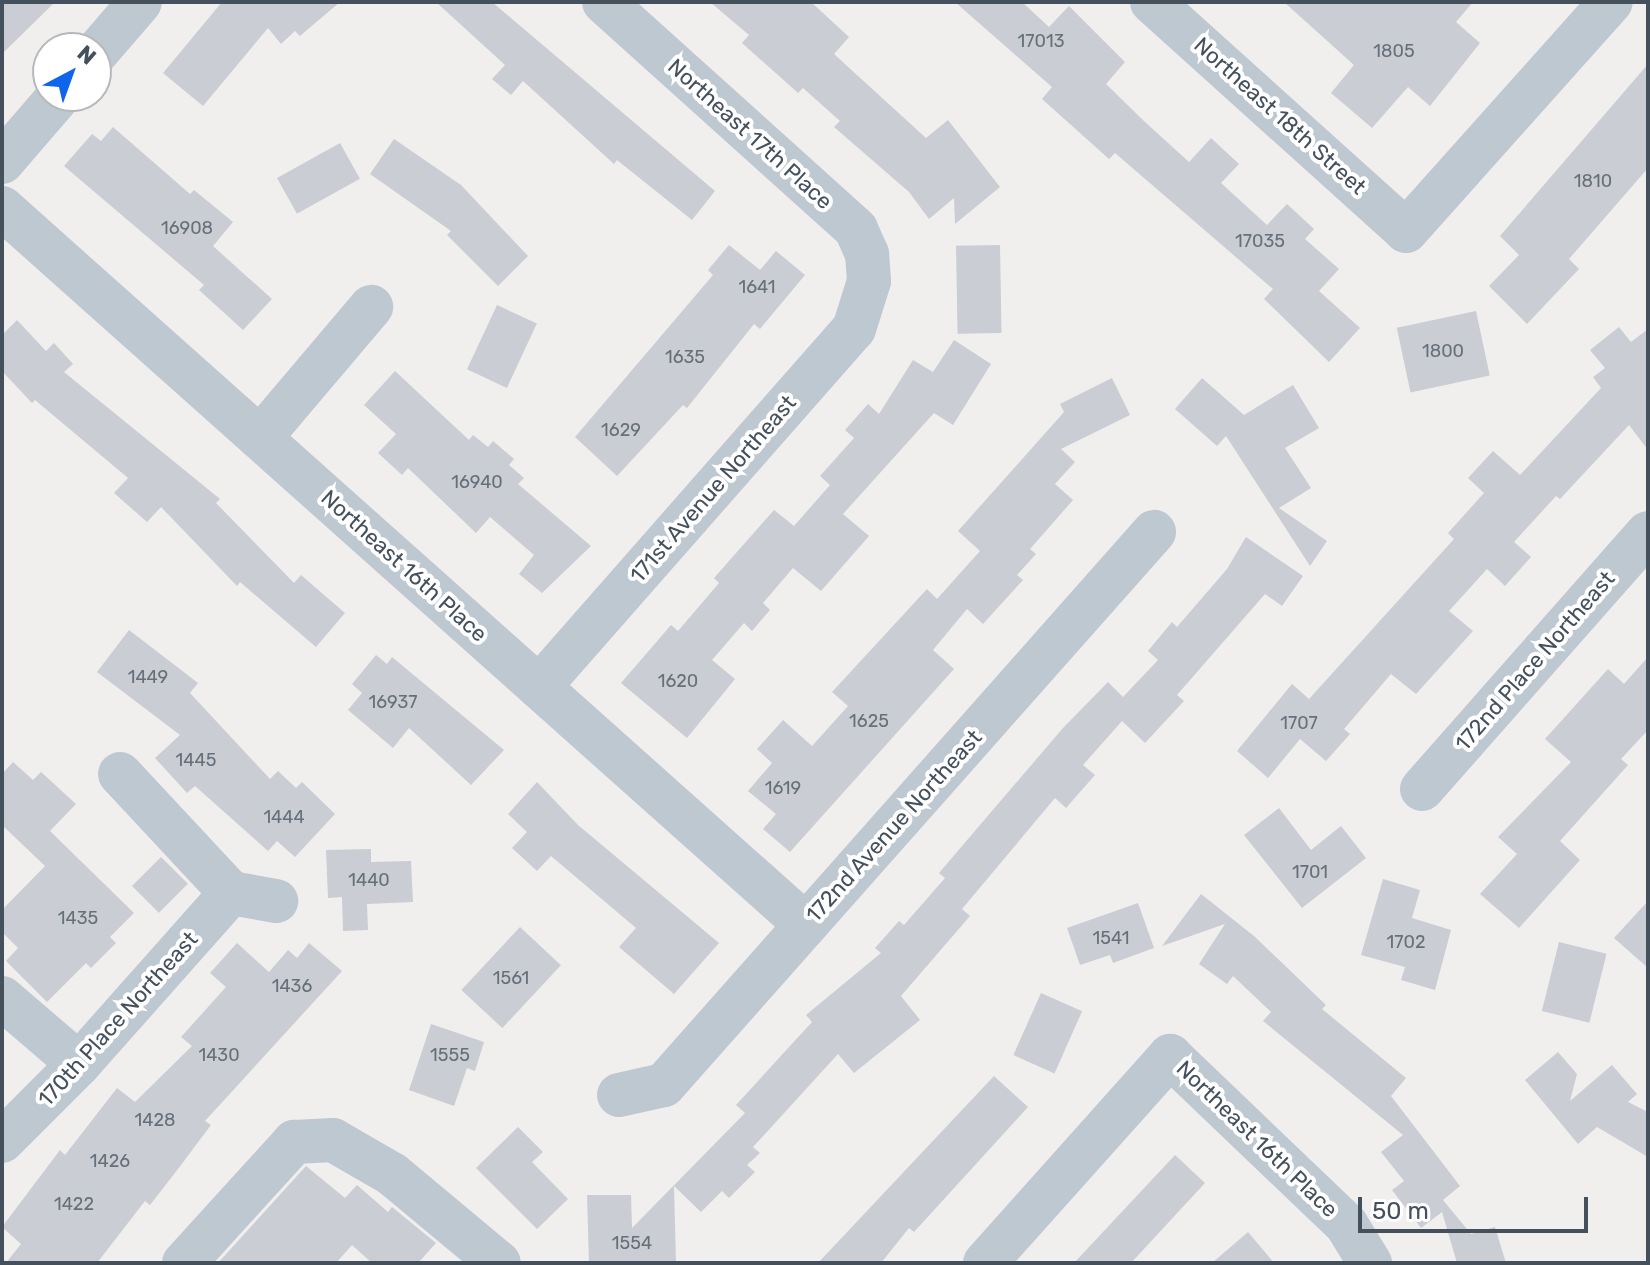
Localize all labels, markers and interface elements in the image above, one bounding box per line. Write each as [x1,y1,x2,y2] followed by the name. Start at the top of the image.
[1018,30,1064,52] house number: 17013
[32,32,112,112] north arrow
[1189,32,1371,200] street label: Northeast 18th Street
[72,40,102,70] text: N
[1373,40,1415,62] house number: 1805
[662,53,838,215] street label: Northeast 17th Place
[1574,170,1612,192] house number: 1810
[161,217,213,239] house number: 16908
[1235,230,1285,252] house number: 17035
[738,276,776,298] house number: 1641
[1422,340,1464,362] house number: 1800
[665,346,705,368] house number: 1635
[624,390,802,588] street label: 171st Avenue Northeast
[601,419,641,441] house number: 1629
[451,471,503,493] house number: 16940
[316,485,492,647] street label: Northeast 16th Place
[1450,566,1620,756] street label: 172nd Place Northeast
[128,666,168,688] house number: 1449
[658,670,698,692] house number: 1620
[368,691,418,713] house number: 16937
[849,710,889,732] house number: 1625
[1280,712,1318,734] house number: 1707
[800,724,988,928] street label: 172nd Avenue Northeast
[176,749,216,771] house number: 1445
[765,777,801,799] house number: 1619
[263,806,305,828] house number: 1444
[1292,861,1328,883] house number: 1701
[348,869,390,891] house number: 1440
[58,907,98,929] house number: 1435
[33,926,203,1112] street label: 170th Place Northeast
[1093,927,1129,949] house number: 1541
[1387,931,1425,953] house number: 1702
[493,967,529,989] house number: 1561
[272,975,312,997] house number: 1436
[198,1044,240,1066] house number: 1430
[430,1044,470,1066] house number: 1555
[1171,1055,1343,1223] street label: Northeast 16th Place
[135,1109,175,1131] house number: 1428
[90,1150,130,1172] house number: 1426
[1362,1181,1592,1231] scale bar
[54,1193,94,1215] house number: 1422
[1372,1197,1429,1225] text: 50 m
[612,1232,652,1254] house number: 1554

